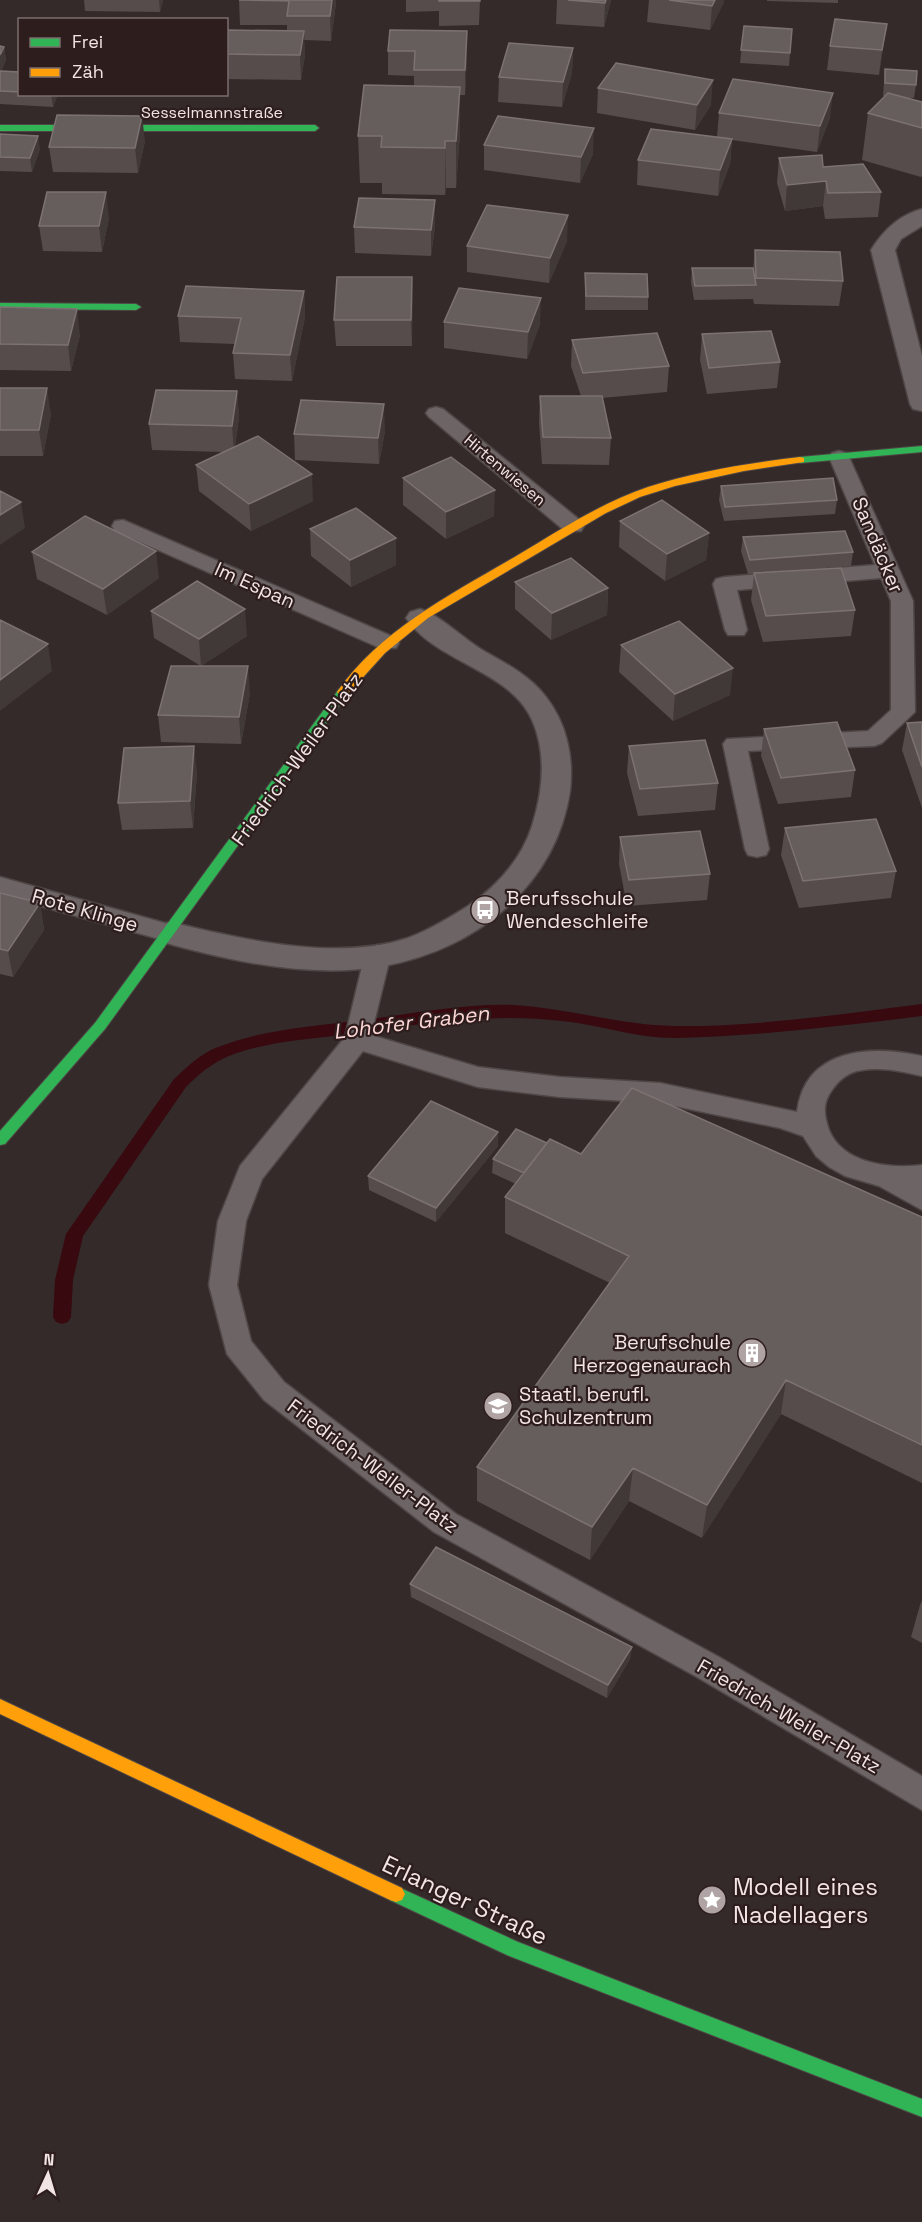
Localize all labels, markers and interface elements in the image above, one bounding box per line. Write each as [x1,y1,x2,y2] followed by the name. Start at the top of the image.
[18,18,228,96] legend
[72,30,103,53] text: Frei
[72,60,104,83] text: Zäh
[141,102,283,123] street label: Sesselmannstraße
[460,430,550,510] street label: Hirtenwiesen
[846,493,910,597] street label: Sandäcker
[211,556,299,614] street label: Im Espan
[225,667,369,851] street label: Friedrich-Weiler-Platz
[29,882,141,938] street label: Rote Klinge
[506,885,649,934] place label: Berufsschule Wendeschleife
[469,894,501,926] bus stop icon: Berufsschule Wendeschleife
[332,999,492,1045] water label: Lohofer Graben
[573,1329,731,1378] place label: Berufschule Herzogenaurach
[736,1337,768,1369] building icon: Berufschule Herzogenaurach
[519,1381,653,1430] place label: Staatl. berufl. Schulzentrum
[482,1390,514,1422] school or university icon: Staatl. berufl. Schulzentrum
[282,1393,464,1539] street label: Friedrich-Weiler-Platz
[693,1653,885,1779] street label: Friedrich-Weiler-Platz
[377,1848,553,1952] street label: Erlanger Straße
[733,1871,878,1930] place label: Modell eines Nadellagers
[696,1884,728,1916] place icon: Modell eines Nadellagers
[18,2144,78,2204] north arrow
[43,2149,55,2170] text: N

